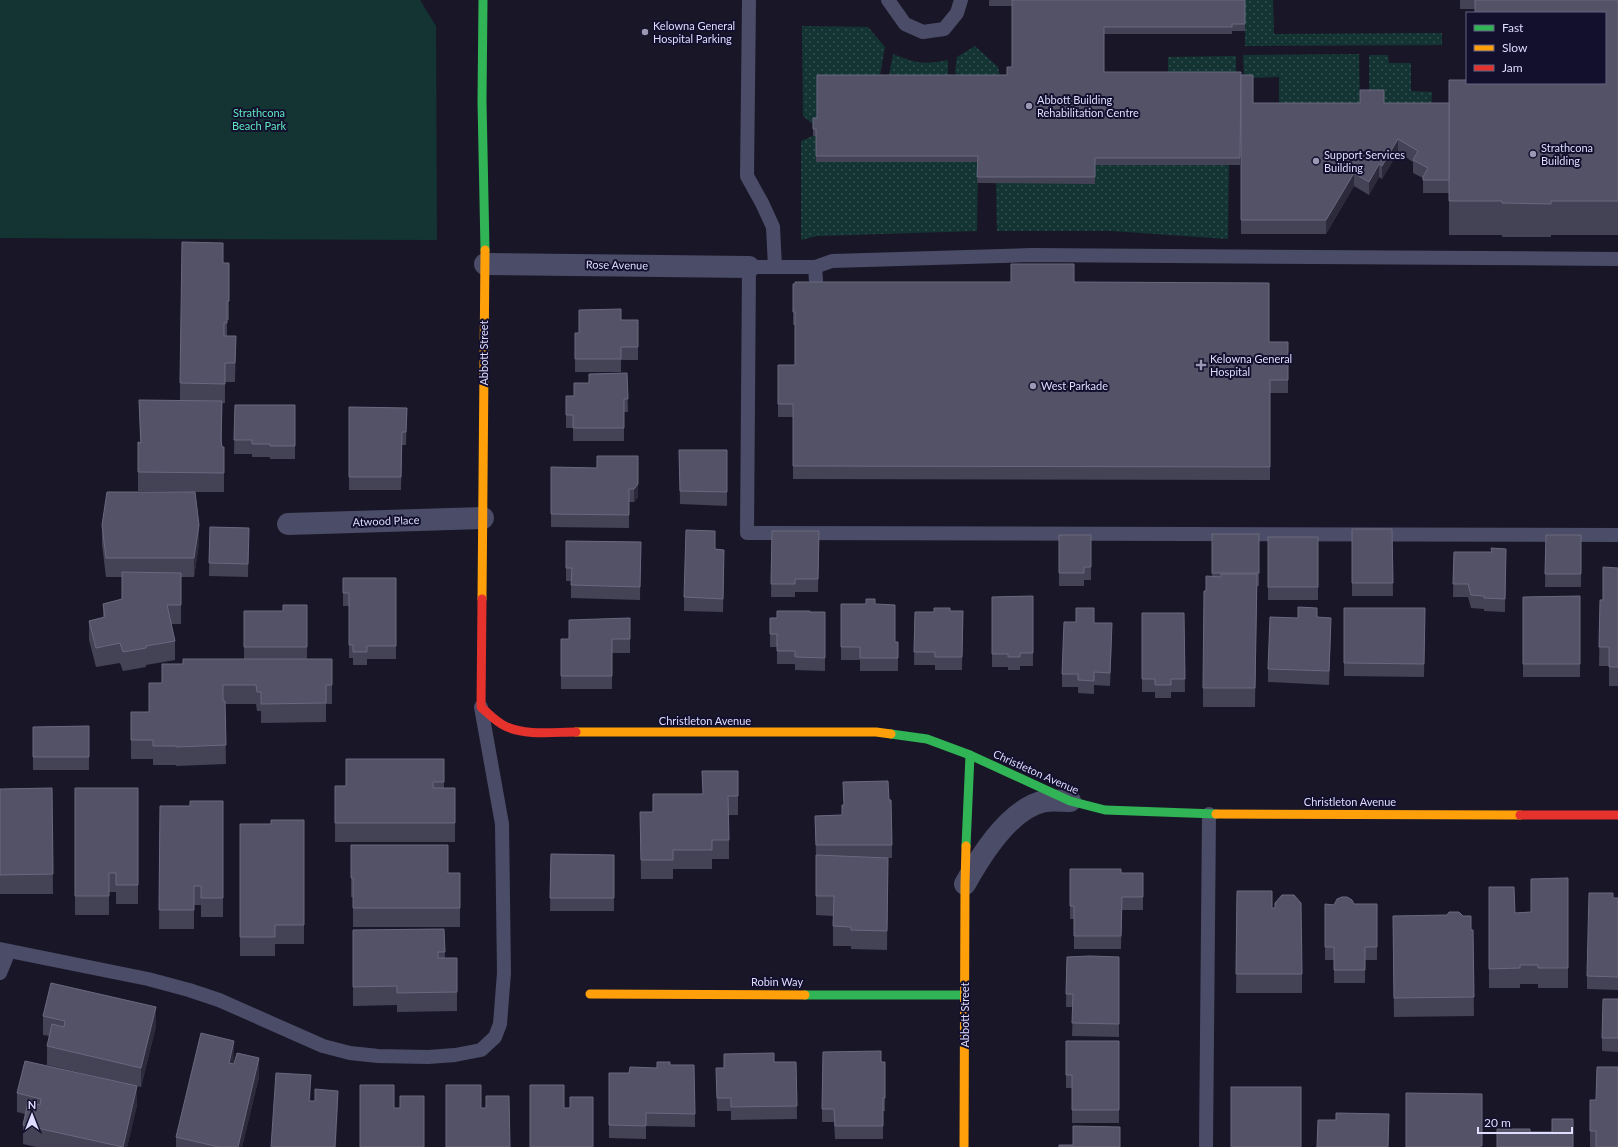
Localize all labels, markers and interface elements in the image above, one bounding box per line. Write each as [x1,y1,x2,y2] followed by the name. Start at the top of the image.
[1466,12,1606,84] legend
[653,19,735,45] place label: Kelowna General Hospital Parking
[1502,20,1524,35] text: Fast
[640,27,650,37] marker: Kelowna General Hospital Parking
[1502,40,1528,55] text: Slow
[1502,60,1523,75] text: Jam
[1037,93,1139,119] place label: Abbott Building Rehabilitation Centre
[1024,101,1034,111] marker: Abbott Building Rehabilitation Centre
[232,106,286,132] park label: Strathcona Beach Park
[1541,141,1593,167] place label: Strathcona Building
[1324,148,1405,174] place label: Support Services Building
[1528,149,1538,159] marker: Strathcona Building
[1311,156,1321,166] marker: Support Services Building
[586,257,648,272] street label: Rose Avenue
[477,320,490,386] street label: Abbott Street
[1210,352,1292,378] place label: Kelowna General Hospital
[1195,359,1207,371] marker: Kelowna General Hospital
[1041,379,1108,392] place label: West Parkade
[1028,381,1038,391] marker: West Parkade
[352,513,420,528] street label: Atwood Place
[659,714,751,727] street label: Christleton Avenue
[991,747,1081,796] street label: Christleton Avenue
[1304,795,1396,808] street label: Christleton Avenue
[751,975,803,988] street label: Robin Way
[958,982,971,1048] street label: Abbott Street
[12,1095,52,1135] north arrow
[28,1098,36,1111] text: N
[1478,1109,1572,1135] scale bar
[1484,1115,1511,1130] text: 20 m

